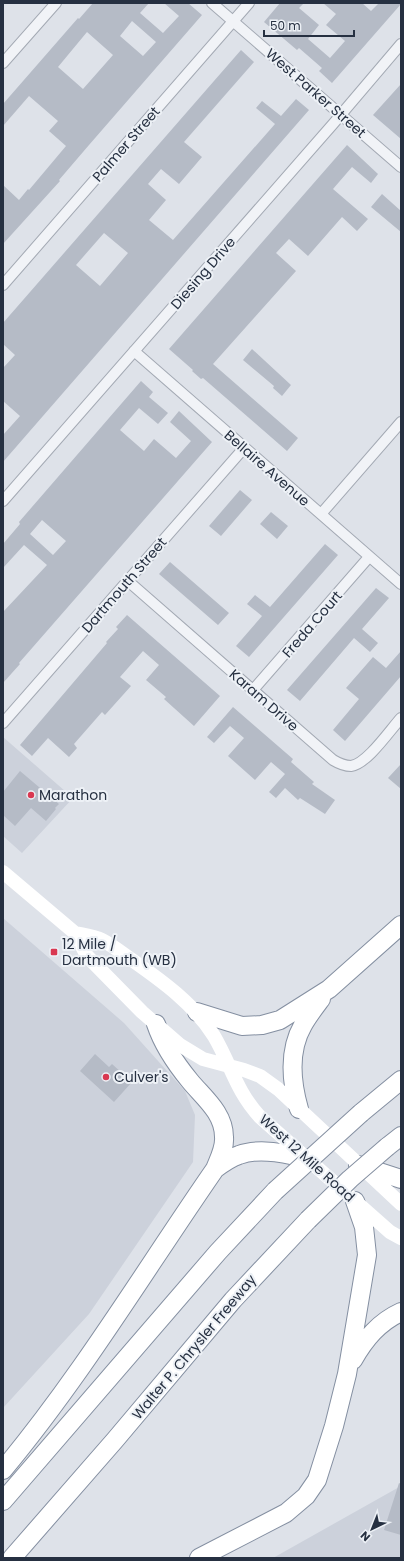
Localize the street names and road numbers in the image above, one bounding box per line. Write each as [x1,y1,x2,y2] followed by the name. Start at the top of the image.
[261,44,371,142] street label: West Parker Street
[88,102,164,186] street label: Palmer Street
[166,232,240,314] street label: Diesing Drive
[220,425,314,511] street label: Bellaire Avenue
[77,533,171,637] street label: Dartmouth Street
[277,586,347,662] street label: Freda Court
[225,664,303,736] street label: Karam Drive
[255,1110,359,1206] street label: West 12 Mile Road
[127,1270,261,1424] street label: Walter P. Chrysler Freeway

